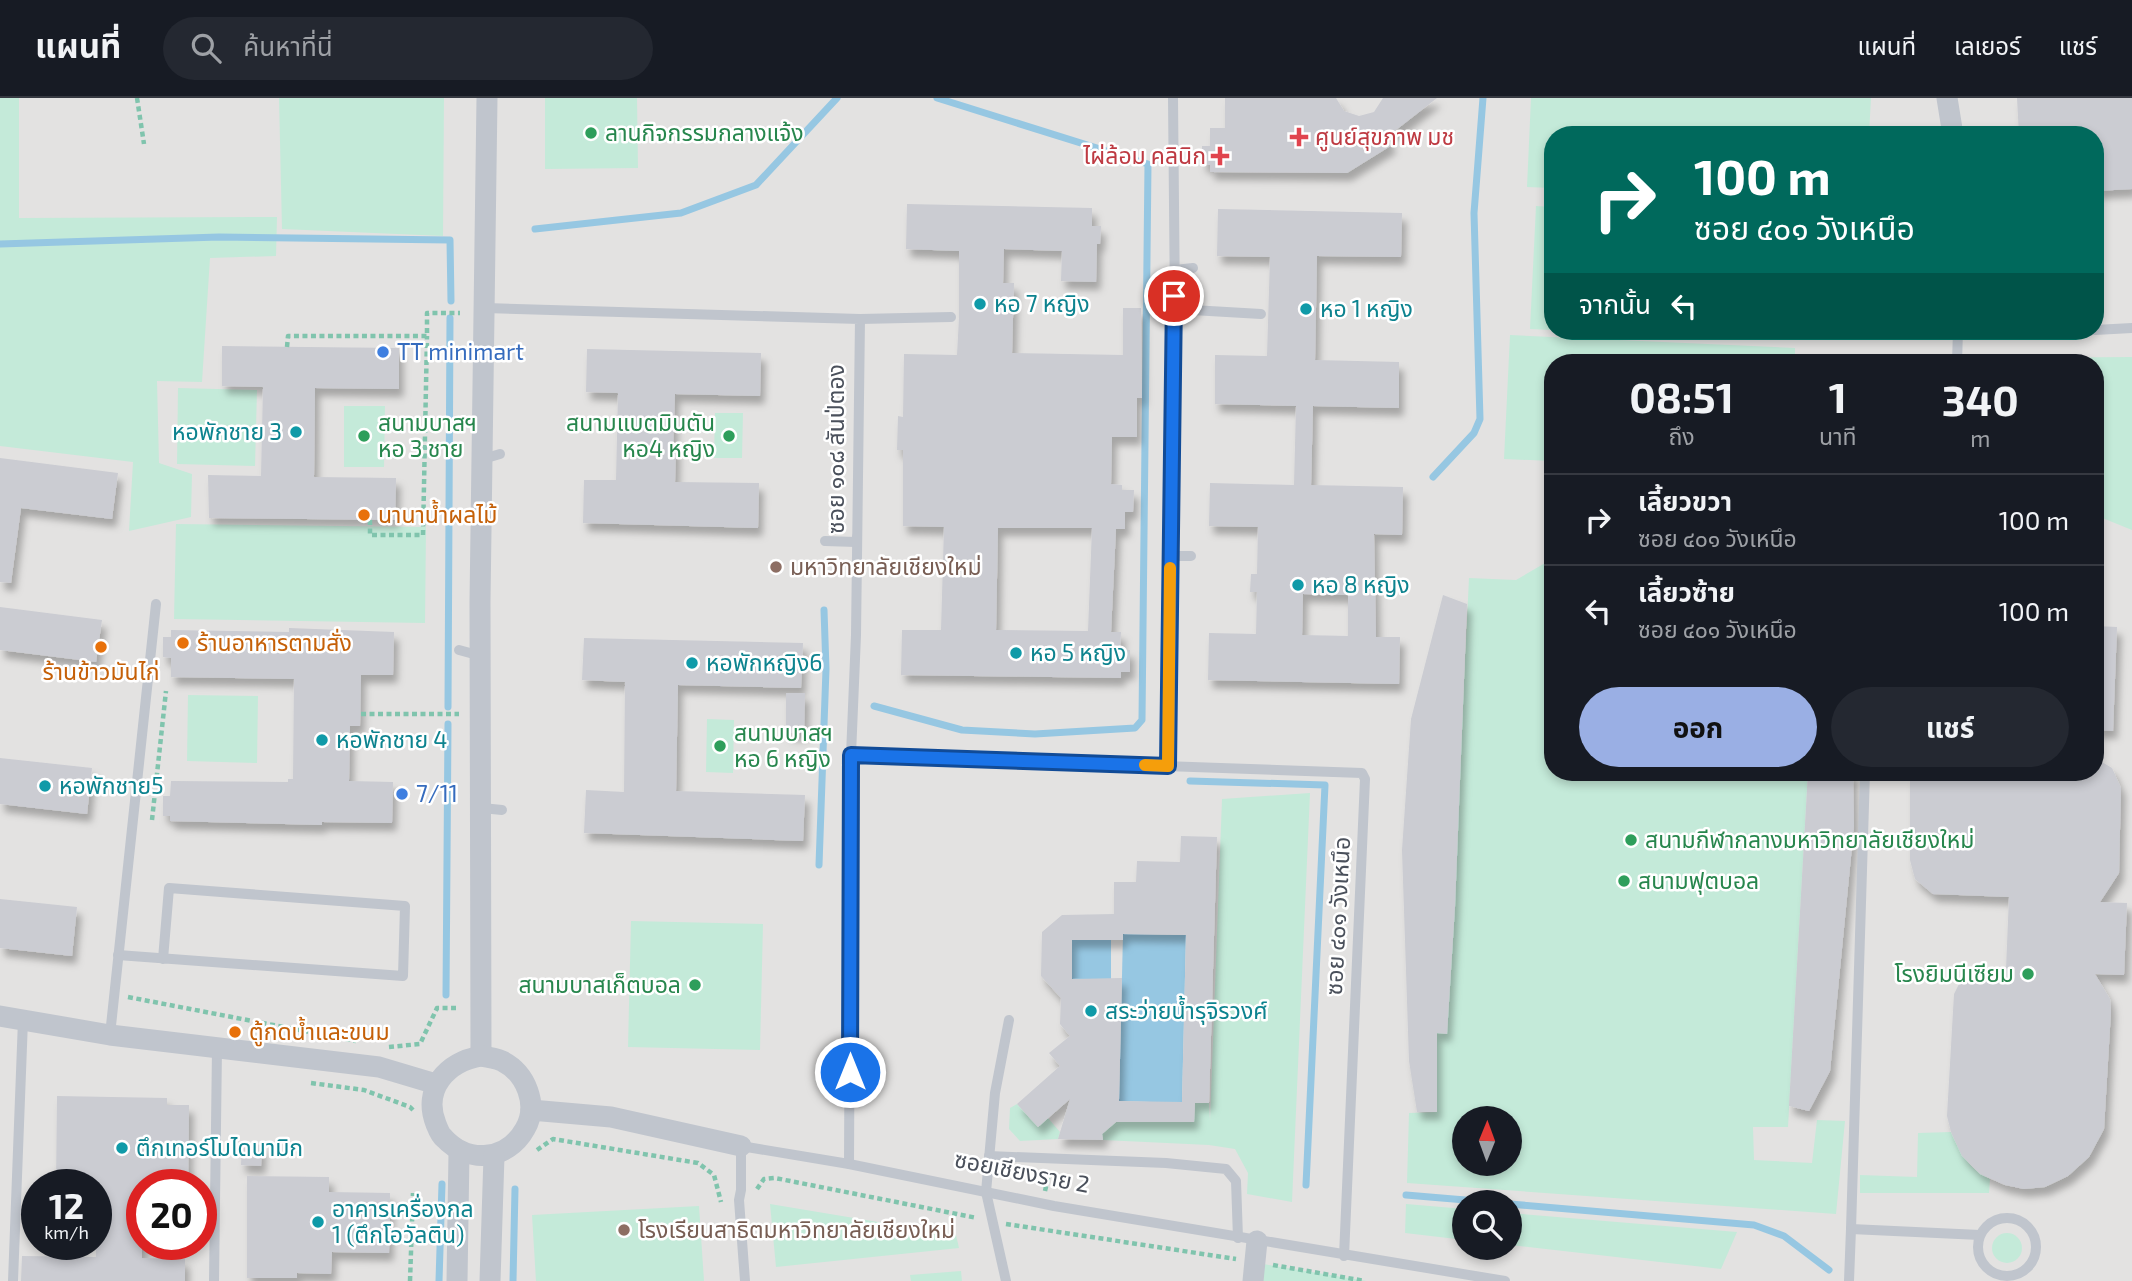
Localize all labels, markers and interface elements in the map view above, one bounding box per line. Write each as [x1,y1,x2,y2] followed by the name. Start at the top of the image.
[163,17,653,80] search box
[35,25,121,65] text: แผนที่
[187,29,225,67] icon: search
[243,30,333,61] text: ค้นหาที่นี่
[1858,31,1916,60] text: แผนที่
[1954,31,2021,60] text: เลเยอร์
[2059,31,2097,60] text: แชร์
[605,118,804,146] place label: ลานกิจกรรมกลางแจ้ง
[1315,122,1454,152] place label: ศูนย์สุขภาพ มช
[583,125,599,141] marker: ลานกิจกรรมกลางแจ้ง
[1289,127,1309,147] marker: ศูนย์สุขภาพ มช
[1082,141,1206,169] place label: ไผ่ล้อม คลินิก
[1694,146,1831,205] text: 100 m
[1212,148,1228,164] marker: ไผ่ล้อม คลินิก
[1579,154,1670,245] icon: right
[1694,208,1915,246] text: ซอย ๔๐๑ วังเหนึอ
[1144,266,1204,326] pin
[1155,277,1193,315] icon: arrive
[1665,287,1703,325] icon: left
[1579,288,1651,319] text: จากนั้น
[994,289,1090,317] place label: หอ 7 หญิง
[1320,294,1413,322] place label: หอ 1 หญิง
[972,296,988,312] marker: หอ 7 หญิง
[1298,301,1314,317] marker: หอ 1 หญิง
[397,337,524,365] place label: TT minimart
[375,344,391,360] marker: TT minimart
[821,364,849,534] street label: ซอย ๑๐๘ สันป่ตอง
[1629,371,1734,421] text: 08:51
[1829,371,1847,421] text: 1
[1942,374,2019,424] text: 340
[378,408,477,462] place label: สนามบาสฯ หอ 3 ชาย
[566,408,715,462] place label: สนามแบตมินตัน หอ4 หญิง
[172,417,282,445] place label: หอพักชาย 3
[1668,422,1695,450] text: ถึง
[1819,422,1857,450] text: นาที
[288,424,304,440] marker: หอพักชาย 3
[1970,424,1990,452] text: m
[356,428,372,444] marker: สนามบาสฯ หอ 3 ชาย
[721,428,737,444] marker: สนามแบตมินตัน หอ4 หญิง
[1638,485,1732,516] text: เลี้ยวขวา
[378,499,497,528] place label: นานาน้ำผลไม้
[1579,501,1617,539] icon: right
[1999,504,2069,535] text: 100 m
[356,507,372,523] marker: นานาน้ำผลไม้
[1638,524,1797,552] text: ซอย ๔๐๑ วังเหนึอ
[790,552,982,580] place label: มหาวิทยาลัยเชียงใหม่
[768,559,784,575] marker: มหาวิทยาลัยเชียงใหม่
[1312,570,1410,598] place label: หอ 8 หญิง
[1638,576,1735,607] text: เลี้ยวซ้าย
[1290,577,1306,593] marker: หอ 8 หญิง
[1579,592,1617,630] icon: left
[1999,595,2069,626] text: 100 m
[1638,615,1797,643] text: ซอย ๔๐๑ วังเหนึอ
[197,628,352,656] place label: ร้านอาหารตามสั่ง
[175,635,191,651] marker: ร้านอาหารตามสั่ง
[1030,638,1126,666] place label: หอ 5 หญิง
[93,639,109,655] marker: ร้านข้าวมันไก่
[1008,645,1024,661] marker: หอ 5 หญิง
[706,648,822,676] place label: หอพักหญิง6
[684,655,700,671] marker: หอพักหญิง6
[43,657,159,685] place label: ร้านข้าวมันไก่
[1579,687,1817,767] button: ออก
[1831,687,2069,767] button: แชร์
[734,718,833,772] place label: สนามบาสฯ หอ 6 หญิง
[336,725,447,753] place label: หอพักชาย 4
[314,732,330,748] marker: หอพักชาย 4
[712,738,728,754] marker: สนามบาสฯ หอ 6 หญิง
[59,771,163,799] place label: หอพักชาย5
[37,778,53,794] marker: หอพักชาย5
[416,779,458,807] place label: 7/11
[394,786,410,802] marker: 7/11
[1645,825,1974,853] place label: สนามกีฬากลางมหาวิทยาลัยเชียงใหม่
[1623,832,1639,848] marker: สนามกีฬากลางมหาวิทยาลัยเชียงใหม่
[1319,836,1355,996] street label: ซอย ๔๐๑ วังเหนึอ
[1638,866,1759,895] place label: สนามฟุตบอล
[1616,873,1632,889] marker: สนามฟุตบอล
[1895,959,2014,987] place label: โรงยิมนีเซียม
[2020,966,2036,982] marker: โรงยิมนีเซียม
[518,970,681,998] place label: สนามบาสเก็ตบอล
[687,977,703,993] marker: สนามบาสเก็ตบอล
[1105,995,1268,1025] place label: สระว่ายน้ำรุจิรวงศ์
[1083,1003,1099,1019] marker: สระว่ายน้ำรุจิรวงศ์
[249,1016,390,1047] place label: ตู้กดน้ำและขนม
[227,1024,243,1040] marker: ตู้กดน้ำและขนม
[813,1035,887,1109] position arrow
[1452,1106,1522,1176] north arrow
[1452,1106,1522,1260] map controls
[136,1133,303,1161] place label: ตึกเทอร์โมไดนามิก
[114,1140,130,1156] marker: ตึกเทอร์โมไดนามิก
[952,1144,1092,1198] street label: ซอยเชียงราย 2
[126,1169,217,1260] speed limit sign: 20
[49,1184,84,1226] text: 12
[1452,1190,1522,1260] button: search
[332,1193,474,1248] place label: อาคารเครื่องกล 1 (ตึกโอวัลติน)
[310,1214,326,1230] marker: อาคารเครื่องกล 1 (ตึกโอวัลติน)
[638,1215,955,1243] place label: โรงเรียนสาธิตมหาวิทยาลัยเชียงใหม่
[44,1221,89,1243] text: km/h
[616,1222,632,1238] marker: โรงเรียนสาธิตมหาวิทยาลัยเชียงใหม่

